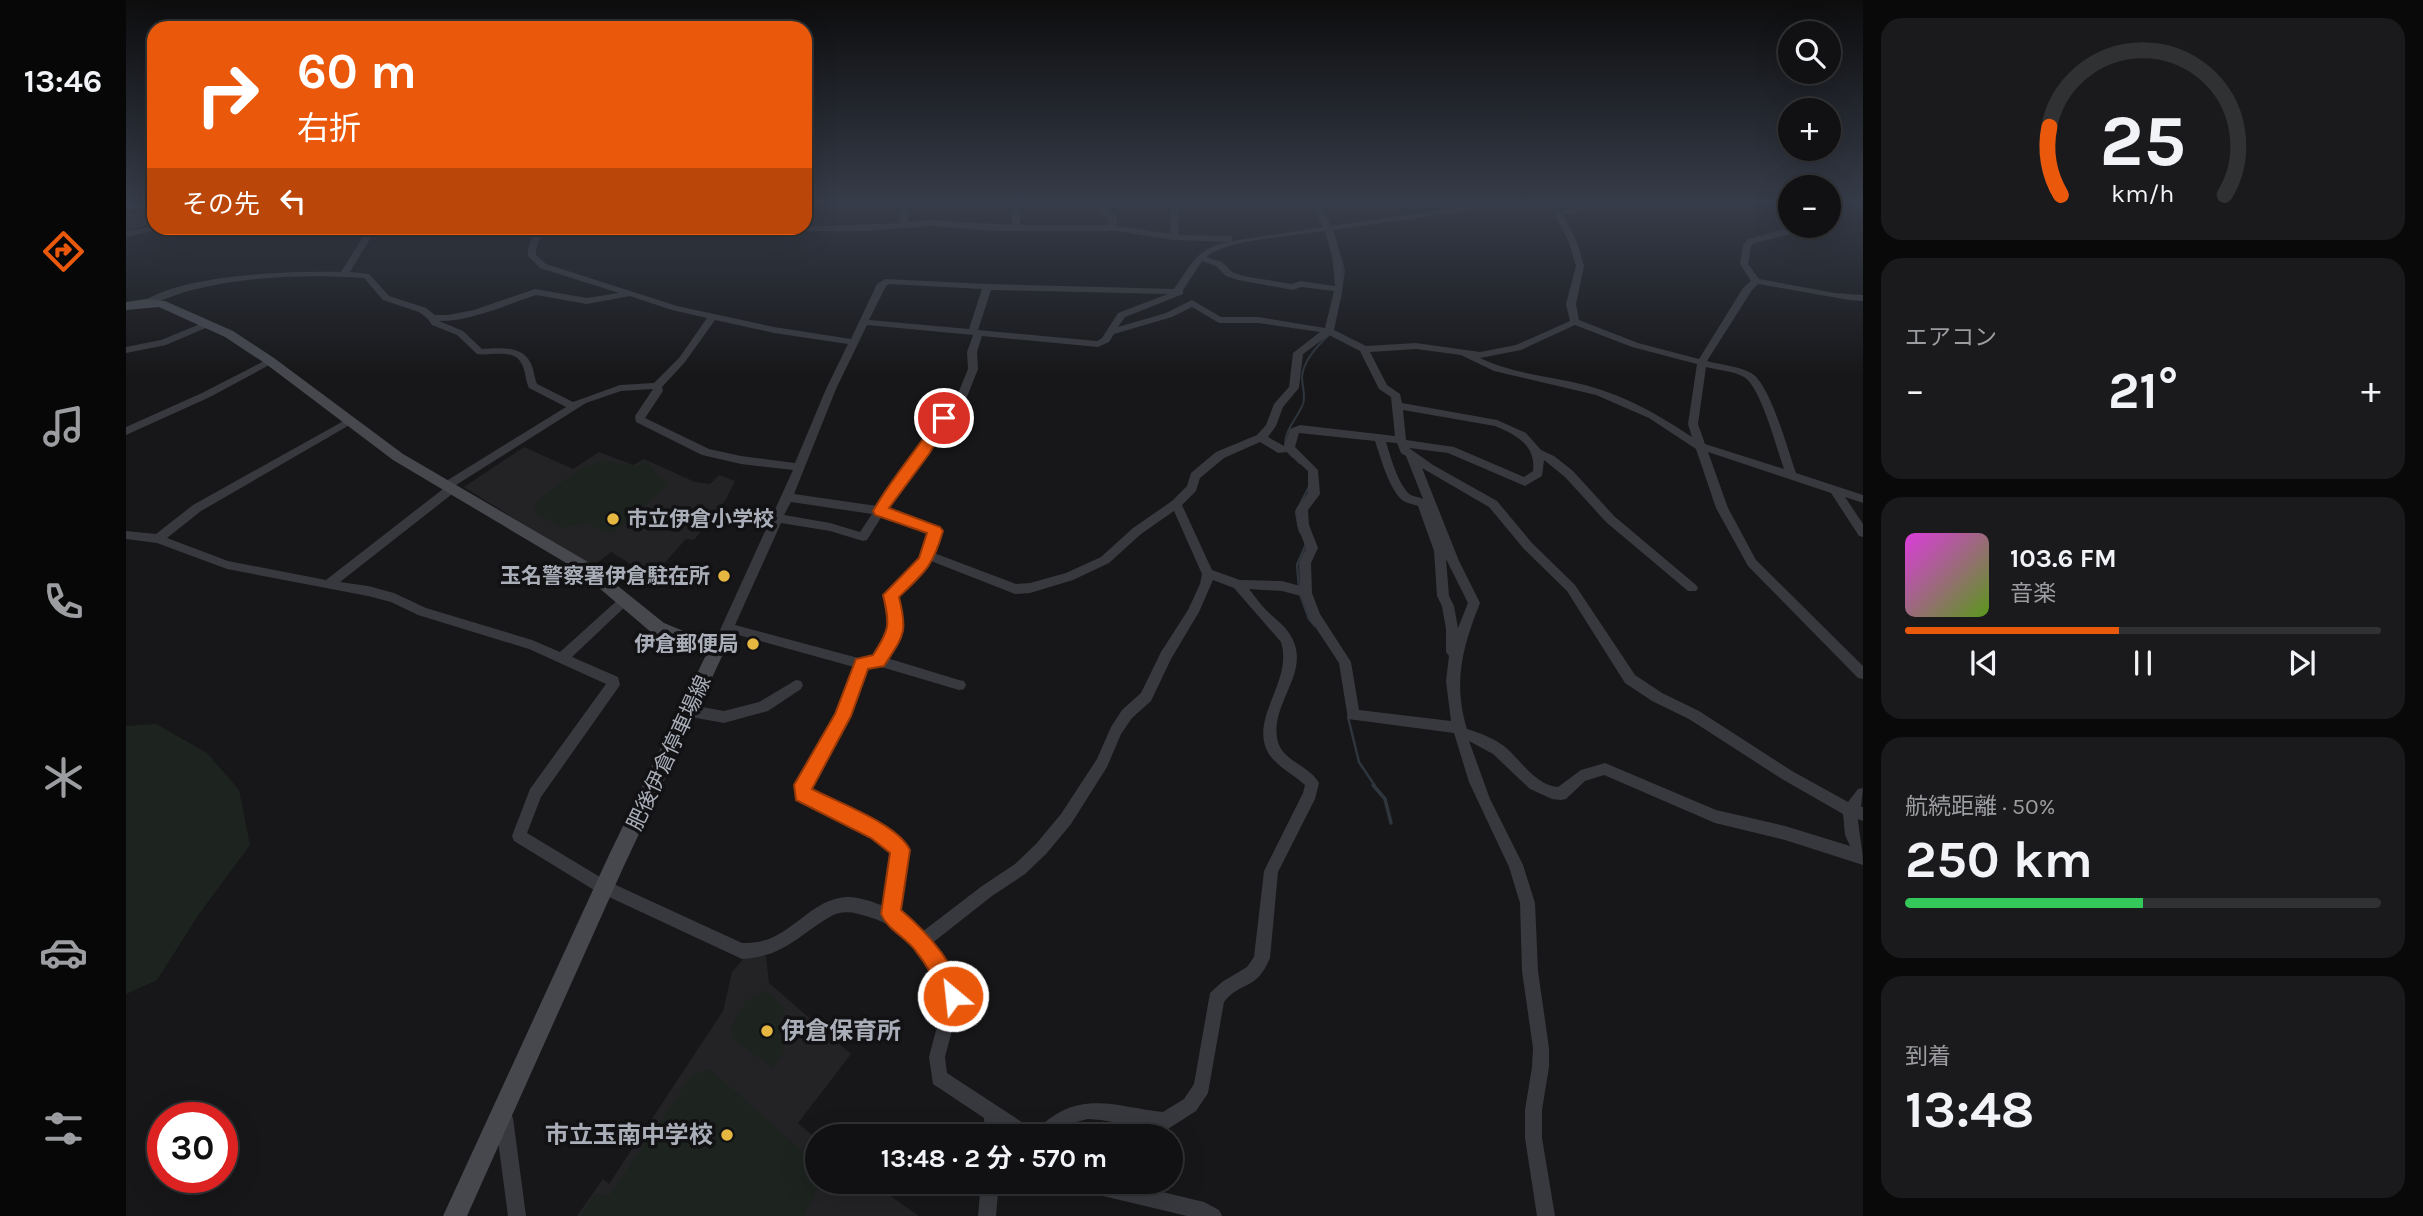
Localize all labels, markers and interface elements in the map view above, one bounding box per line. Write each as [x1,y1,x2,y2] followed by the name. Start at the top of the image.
[1778,21,1841,238] map controls
[1778,21,1841,84] button: search
[297,43,417,100] text: 60 m
[182,49,273,140] icon: right
[24,63,102,100] text: 13:46
[1778,98,1841,161] button: +
[2100,98,2186,183] text: 25
[297,110,361,147] text: 右折
[1778,175,1841,238] button: −
[2111,179,2175,208] text: km/h
[274,182,312,220] icon: left
[182,189,260,220] text: その先
[39,227,88,276] icon: directions
[1905,324,1997,351] text: エアコン
[2108,360,2178,421] text: 21°
[1905,368,1925,413] text: −
[2361,368,2381,413] text: +
[914,388,974,448] pin
[925,399,963,437] icon: arrive
[39,402,88,451] icon: music
[627,507,774,531] place label: 市立伊倉小学校
[605,511,621,527] marker: 市立伊倉小学校
[2010,543,2117,574] text: 103.6 FM
[500,564,710,588] place label: 玉名警察署伊倉駐在所
[716,568,732,584] marker: 玉名警察署伊倉駐在所
[39,577,88,626] icon: phone
[2010,580,2056,607] text: 音楽
[634,632,739,656] place label: 伊倉郵便局
[745,636,761,652] marker: 伊倉郵便局
[1965,644,2003,682] icon: previous
[2124,644,2162,682] icon: pause
[2283,644,2321,682] icon: next
[623,672,715,834] street label: 肥後伊倉停車場線
[39,753,88,802] icon: climate
[1905,793,2055,820] text: 航続距離 · 50%
[1905,829,2093,890] text: 250 km
[39,928,88,977] icon: car
[916,959,990,1033] position arrow
[781,1017,901,1045] place label: 伊倉保育所
[759,1023,775,1039] marker: 伊倉保育所
[1905,1043,1951,1070] text: 到着
[1905,1079,2034,1140] text: 13:48
[147,1102,238,1193] speed limit sign: 30
[39,1104,88,1153] icon: filters
[545,1121,713,1149] place label: 市立玉南中学校
[719,1127,735,1143] marker: 市立玉南中学校
[881,1143,1107,1174] text: 13:48 · 2 分 · 570 m

